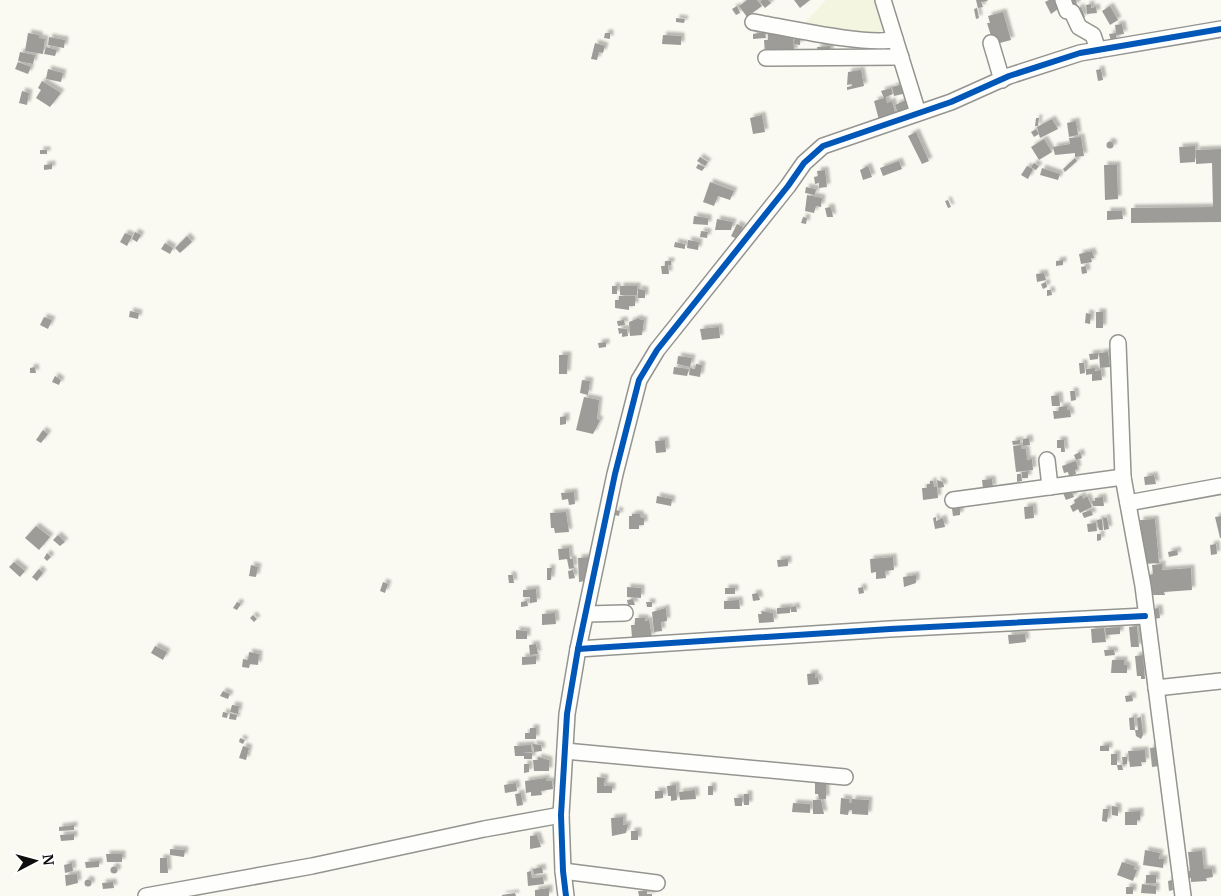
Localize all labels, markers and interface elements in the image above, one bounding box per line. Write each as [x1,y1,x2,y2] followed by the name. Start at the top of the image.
[10,836,60,886] north arrow
[38,853,57,866] text: N

